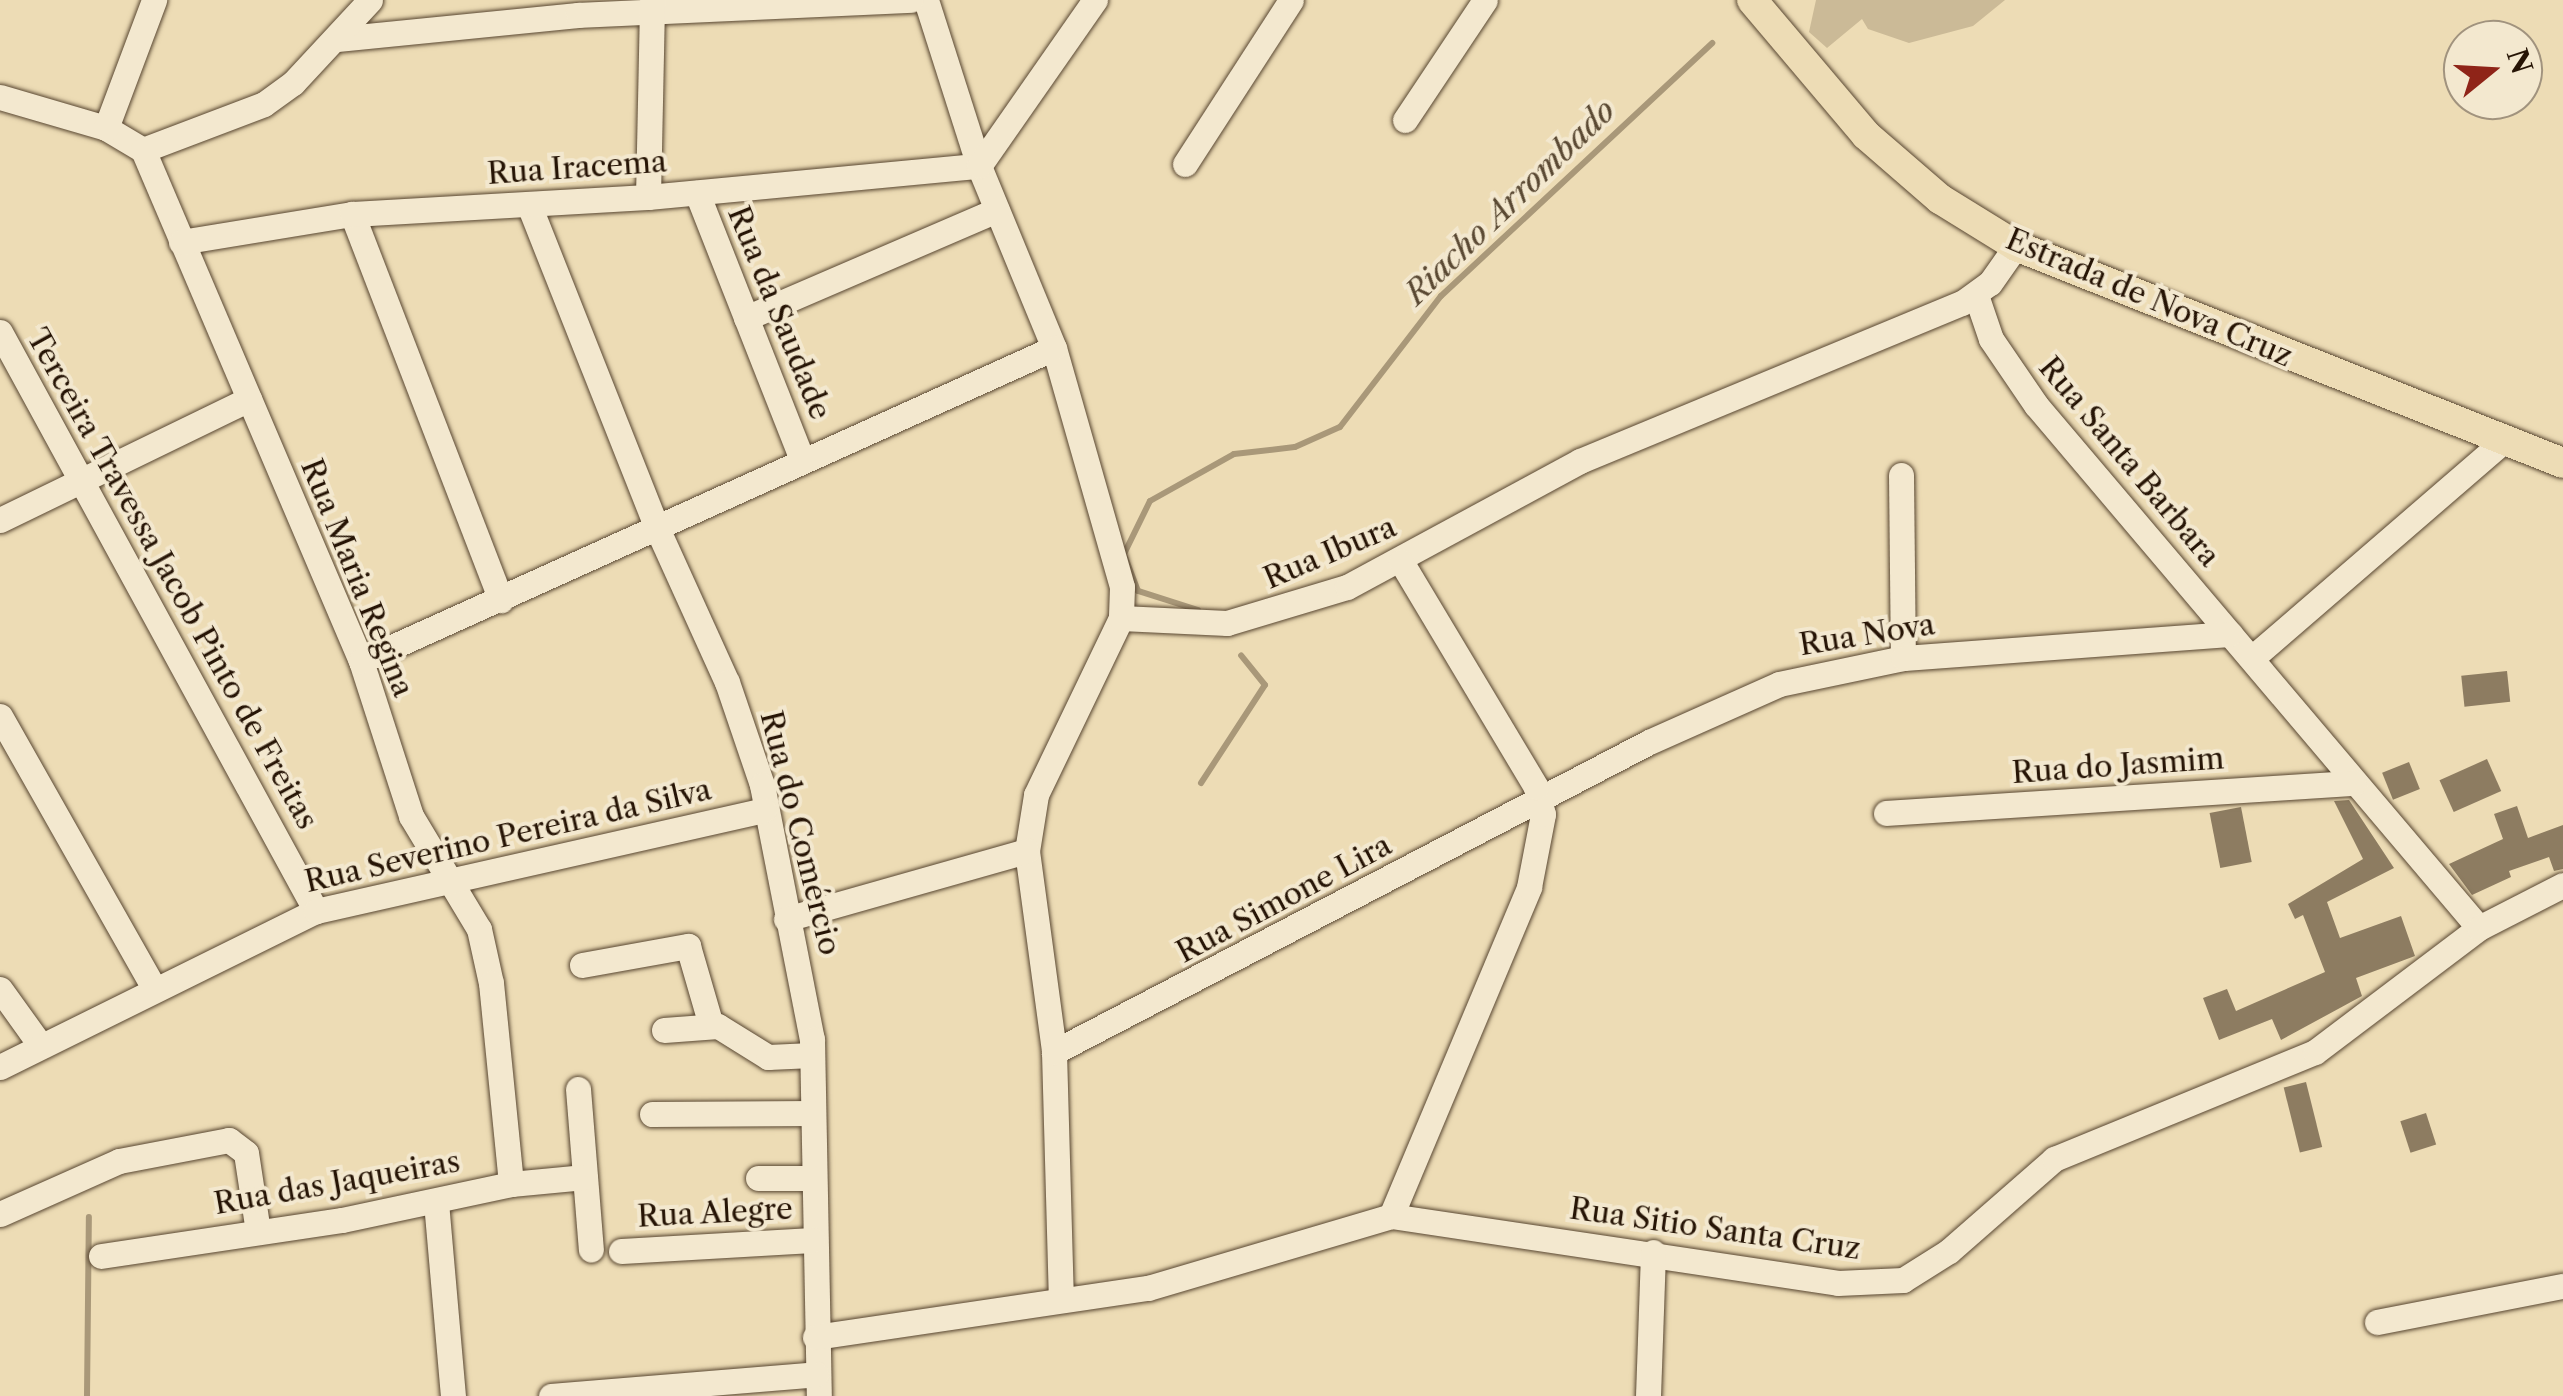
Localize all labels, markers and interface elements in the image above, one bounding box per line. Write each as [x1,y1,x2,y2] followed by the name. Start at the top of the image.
[2443,20,2543,120] north arrow
[2500,45,2540,78] text: N
[1397,92,1623,312] water label: Riacho Arrombado
[486,144,668,192] street label: Rua Iracema
[720,201,838,425] street label: Rua da Saudade
[2000,221,2298,375] street label: Estrada de Nova Cruz
[19,322,325,836] street label: Terceira Travessa Jacob Pinto de Freitas
[2031,350,2227,574] street label: Rua Santa Barbara
[293,454,421,702] street label: Rua Maria Regina
[1258,509,1402,597] street label: Rua Ibura
[1797,607,1937,663] street label: Rua Nova
[752,707,848,959] street label: Rua do Comércio
[2011,741,2225,791] street label: Rua do Jasmim
[301,772,715,900] street label: Rua Severino Pereira da Silva
[1170,827,1398,971] street label: Rua Simone Lira
[211,1144,463,1222] street label: Rua das Jaqueiras
[636,1191,794,1235] street label: Rua Alegre
[1567,1191,1863,1267] street label: Rua Sitio Santa Cruz

